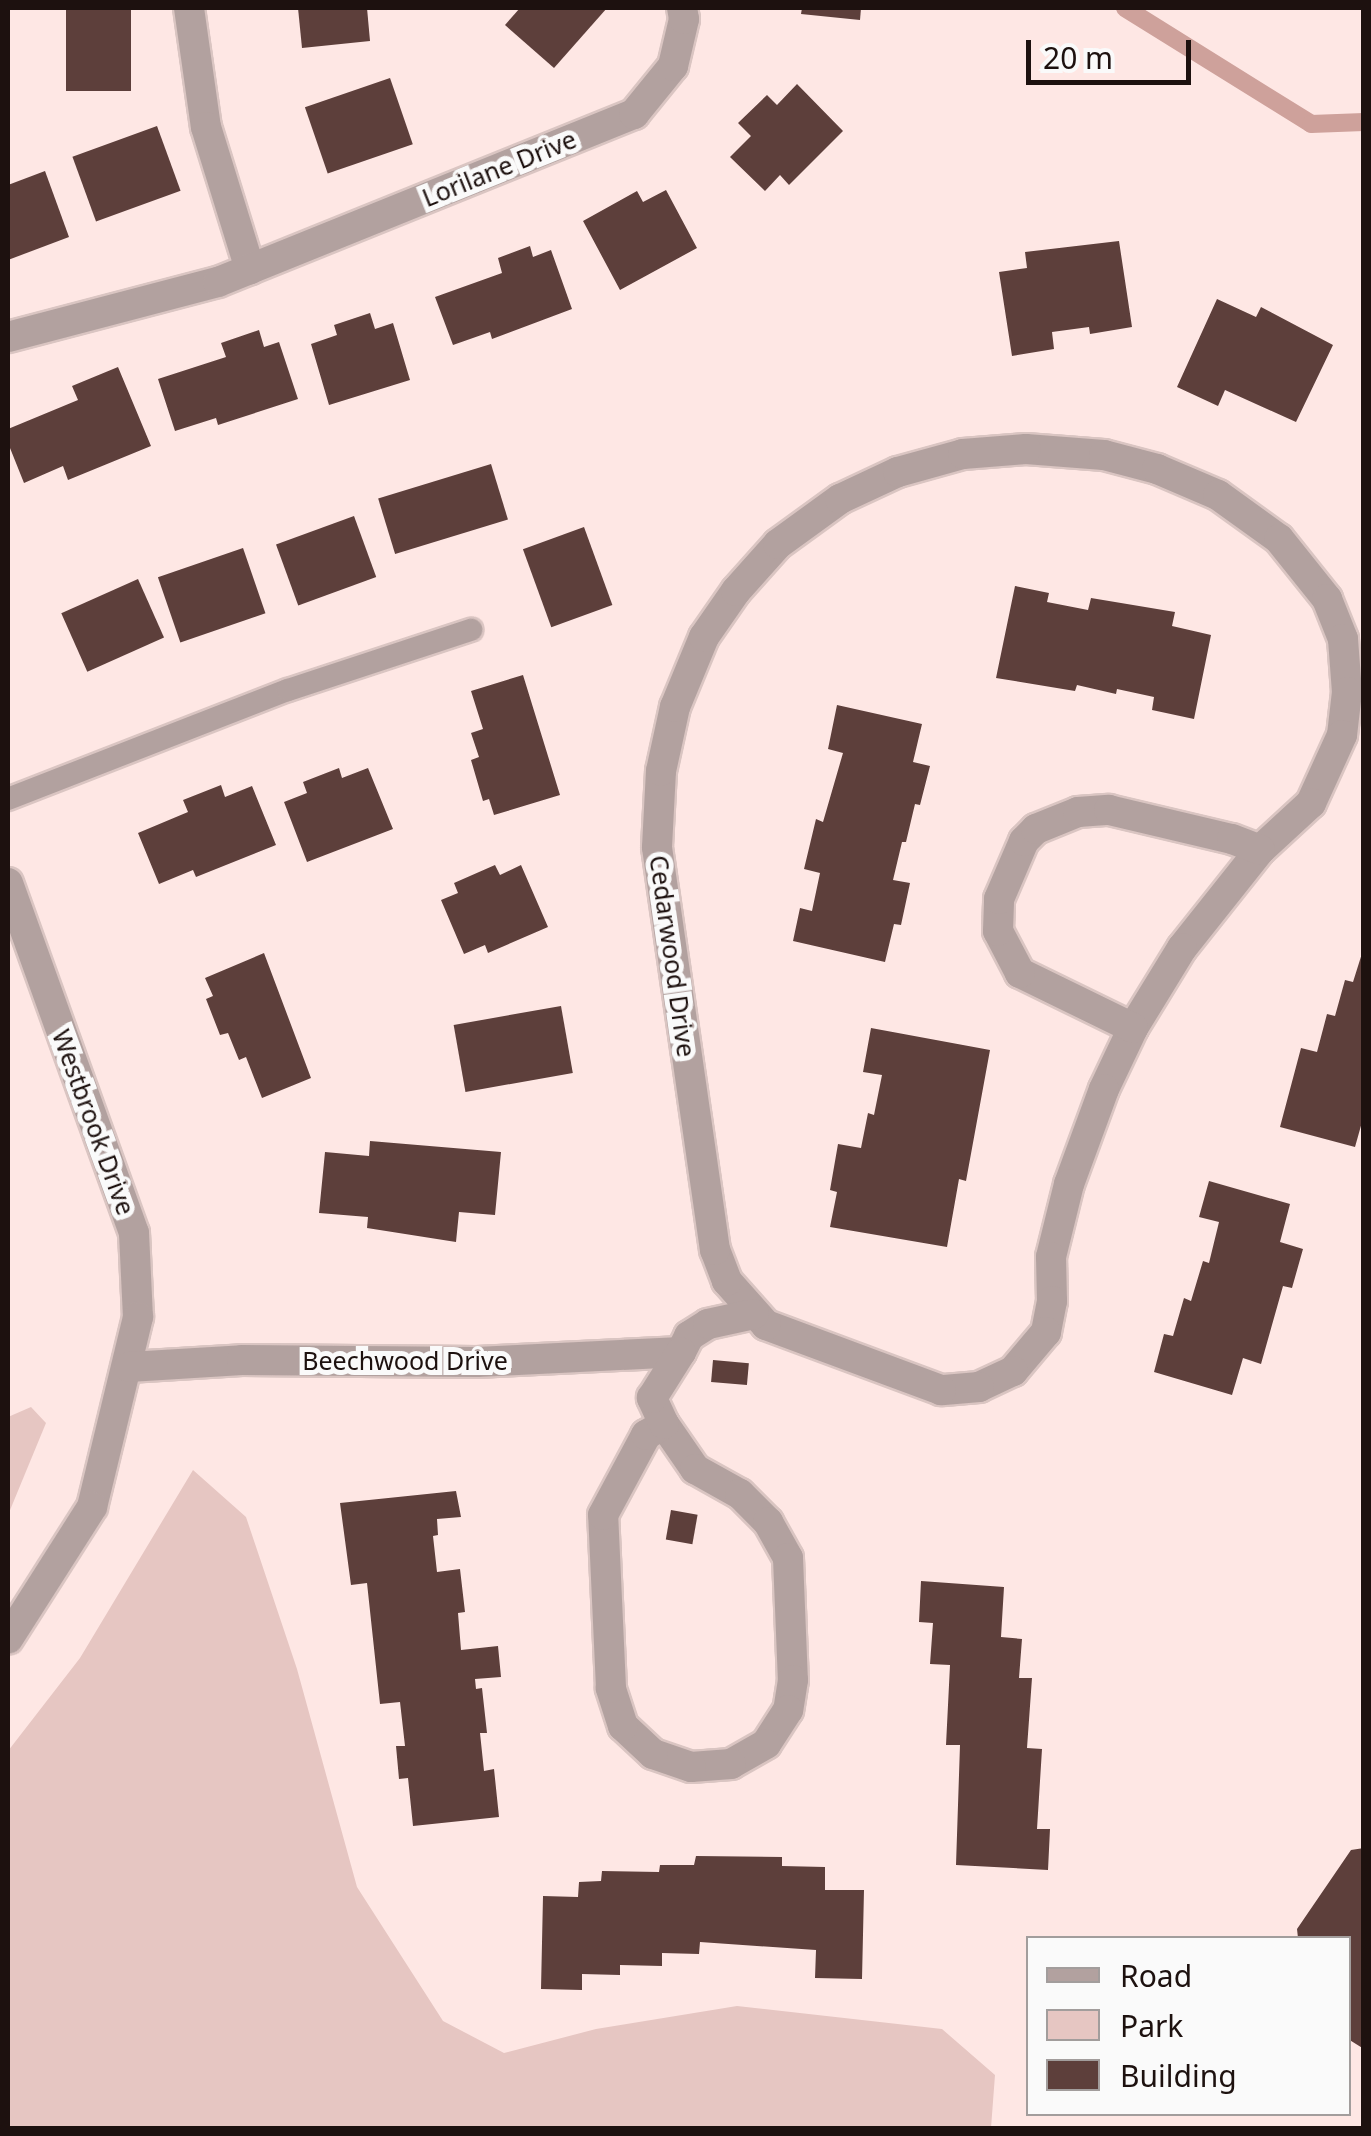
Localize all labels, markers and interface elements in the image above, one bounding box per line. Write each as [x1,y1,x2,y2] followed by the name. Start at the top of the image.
[1031,20,1196,82] scale bar
[1043,37,1113,78] text: 20 m
[418,123,580,213] street label: Lorilane Drive
[644,853,702,1059] street label: Cedarwood Drive
[47,1025,141,1219] street label: Westbrook Drive
[302,1345,508,1375] street label: Beechwood Drive
[1026,1936,1351,2116] legend
[1120,1955,1192,1996] text: Road
[1120,2005,1183,2046] text: Park
[1120,2055,1237,2096] text: Building

